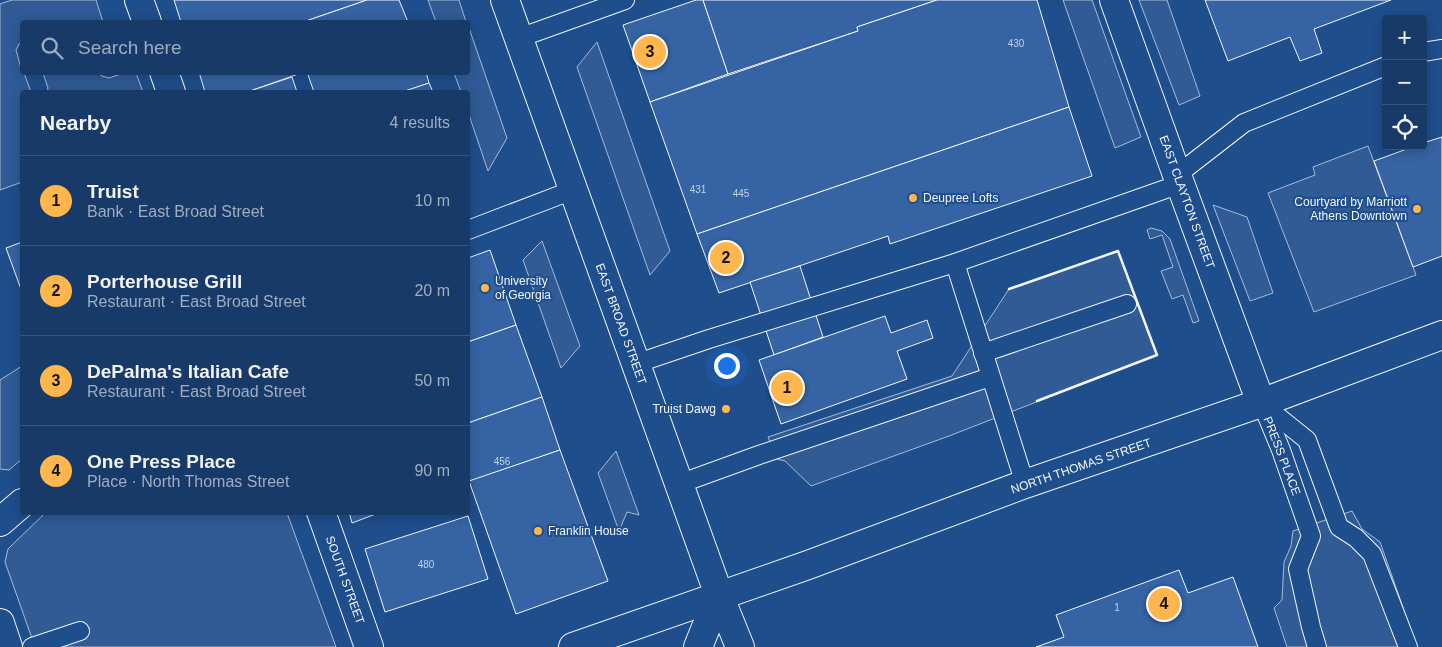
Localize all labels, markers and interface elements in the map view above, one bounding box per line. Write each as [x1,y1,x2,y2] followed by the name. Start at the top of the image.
[1382,15,1427,150] map controls
[1382,15,1427,60] button: +
[20,20,470,75] search box
[634,33,666,71] pin: 3
[38,34,66,62] icon: search
[78,37,182,58] text: Search here
[1008,38,1025,49] house number: 430
[1382,60,1427,105] button: −
[1382,105,1427,150] button: locate
[40,111,111,134] text: Nearby
[390,114,450,131] text: 4 results
[1156,133,1218,271] street label: EAST CLAYTON STREET
[87,181,139,202] text: Truist
[690,184,707,195] house number: 431
[733,188,750,199] house number: 445
[923,191,998,205] place label: Deupree Lofts
[52,192,60,209] text: 1
[414,192,450,209] text: 10 m
[907,192,919,204] marker: Deupree Lofts
[1294,195,1408,223] place label: Courtyard by Marriott Athens Downtown
[87,203,264,220] text: Bank · East Broad Street
[1411,203,1423,215] marker: Courtyard by Marriott Athens Downtown
[710,239,742,277] pin: 2
[593,262,650,387] street label: EAST BROAD STREET
[87,271,242,292] text: Porterhouse Grill
[495,274,551,302] place label: University of Georgia
[52,282,60,299] text: 2
[414,282,450,299] text: 20 m
[479,282,491,294] marker: University of Georgia
[87,293,306,310] text: Restaurant · East Broad Street
[714,353,740,379] your location
[87,361,289,382] text: DePalma's Italian Cafe
[771,369,803,407] pin: 1
[52,372,60,389] text: 3
[414,372,450,389] text: 50 m
[87,383,306,400] text: Restaurant · East Broad Street
[652,402,716,416] place label: Truist Dawg
[720,403,732,415] marker: Truist Dawg
[1261,415,1303,497] street label: PRESS PLACE
[1009,435,1154,497] street label: NORTH THOMAS STREET
[87,451,236,472] text: One Press Place
[494,456,511,467] house number: 456
[52,462,60,479] text: 4
[414,462,450,479] text: 90 m
[87,473,289,490] text: Place · North Thomas Street
[548,524,629,538] place label: Franklin House
[532,525,544,537] marker: Franklin House
[323,534,368,627] street label: SOUTH STREET
[418,559,435,570] house number: 480
[1148,585,1180,623] pin: 4
[1114,602,1120,613] house number: 1

